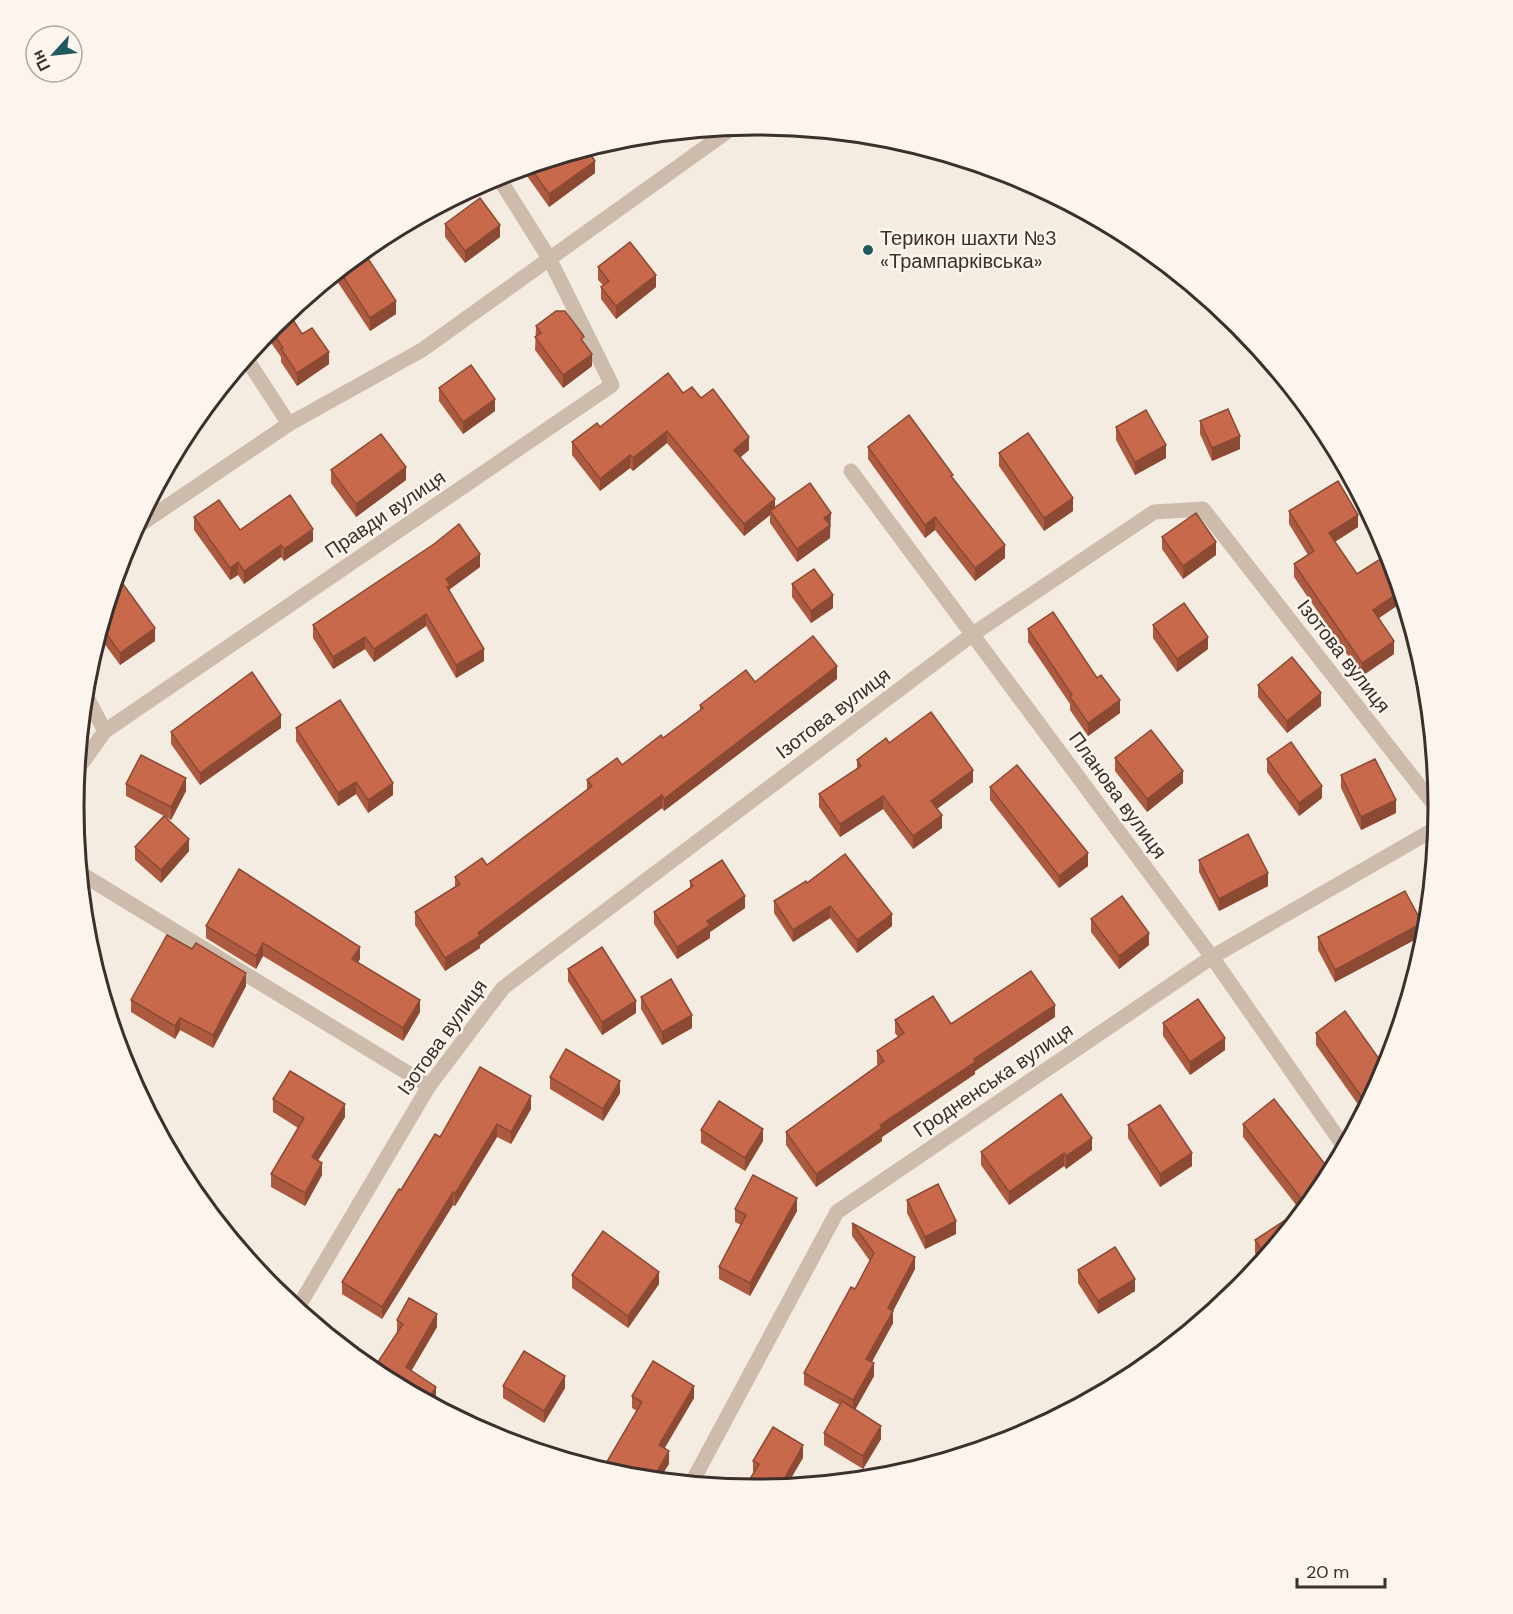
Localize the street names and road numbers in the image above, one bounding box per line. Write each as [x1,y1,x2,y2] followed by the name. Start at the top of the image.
[320,464,450,564] street label: Правди вулиця
[1292,594,1396,718] street label: Ізотова вулиця
[770,661,896,765] street label: Ізотова вулиця
[1063,726,1173,864] street label: Планова вулиця
[391,974,493,1100] street label: Ізотова вулиця
[908,1017,1078,1143] street label: Гродненська вулиця

